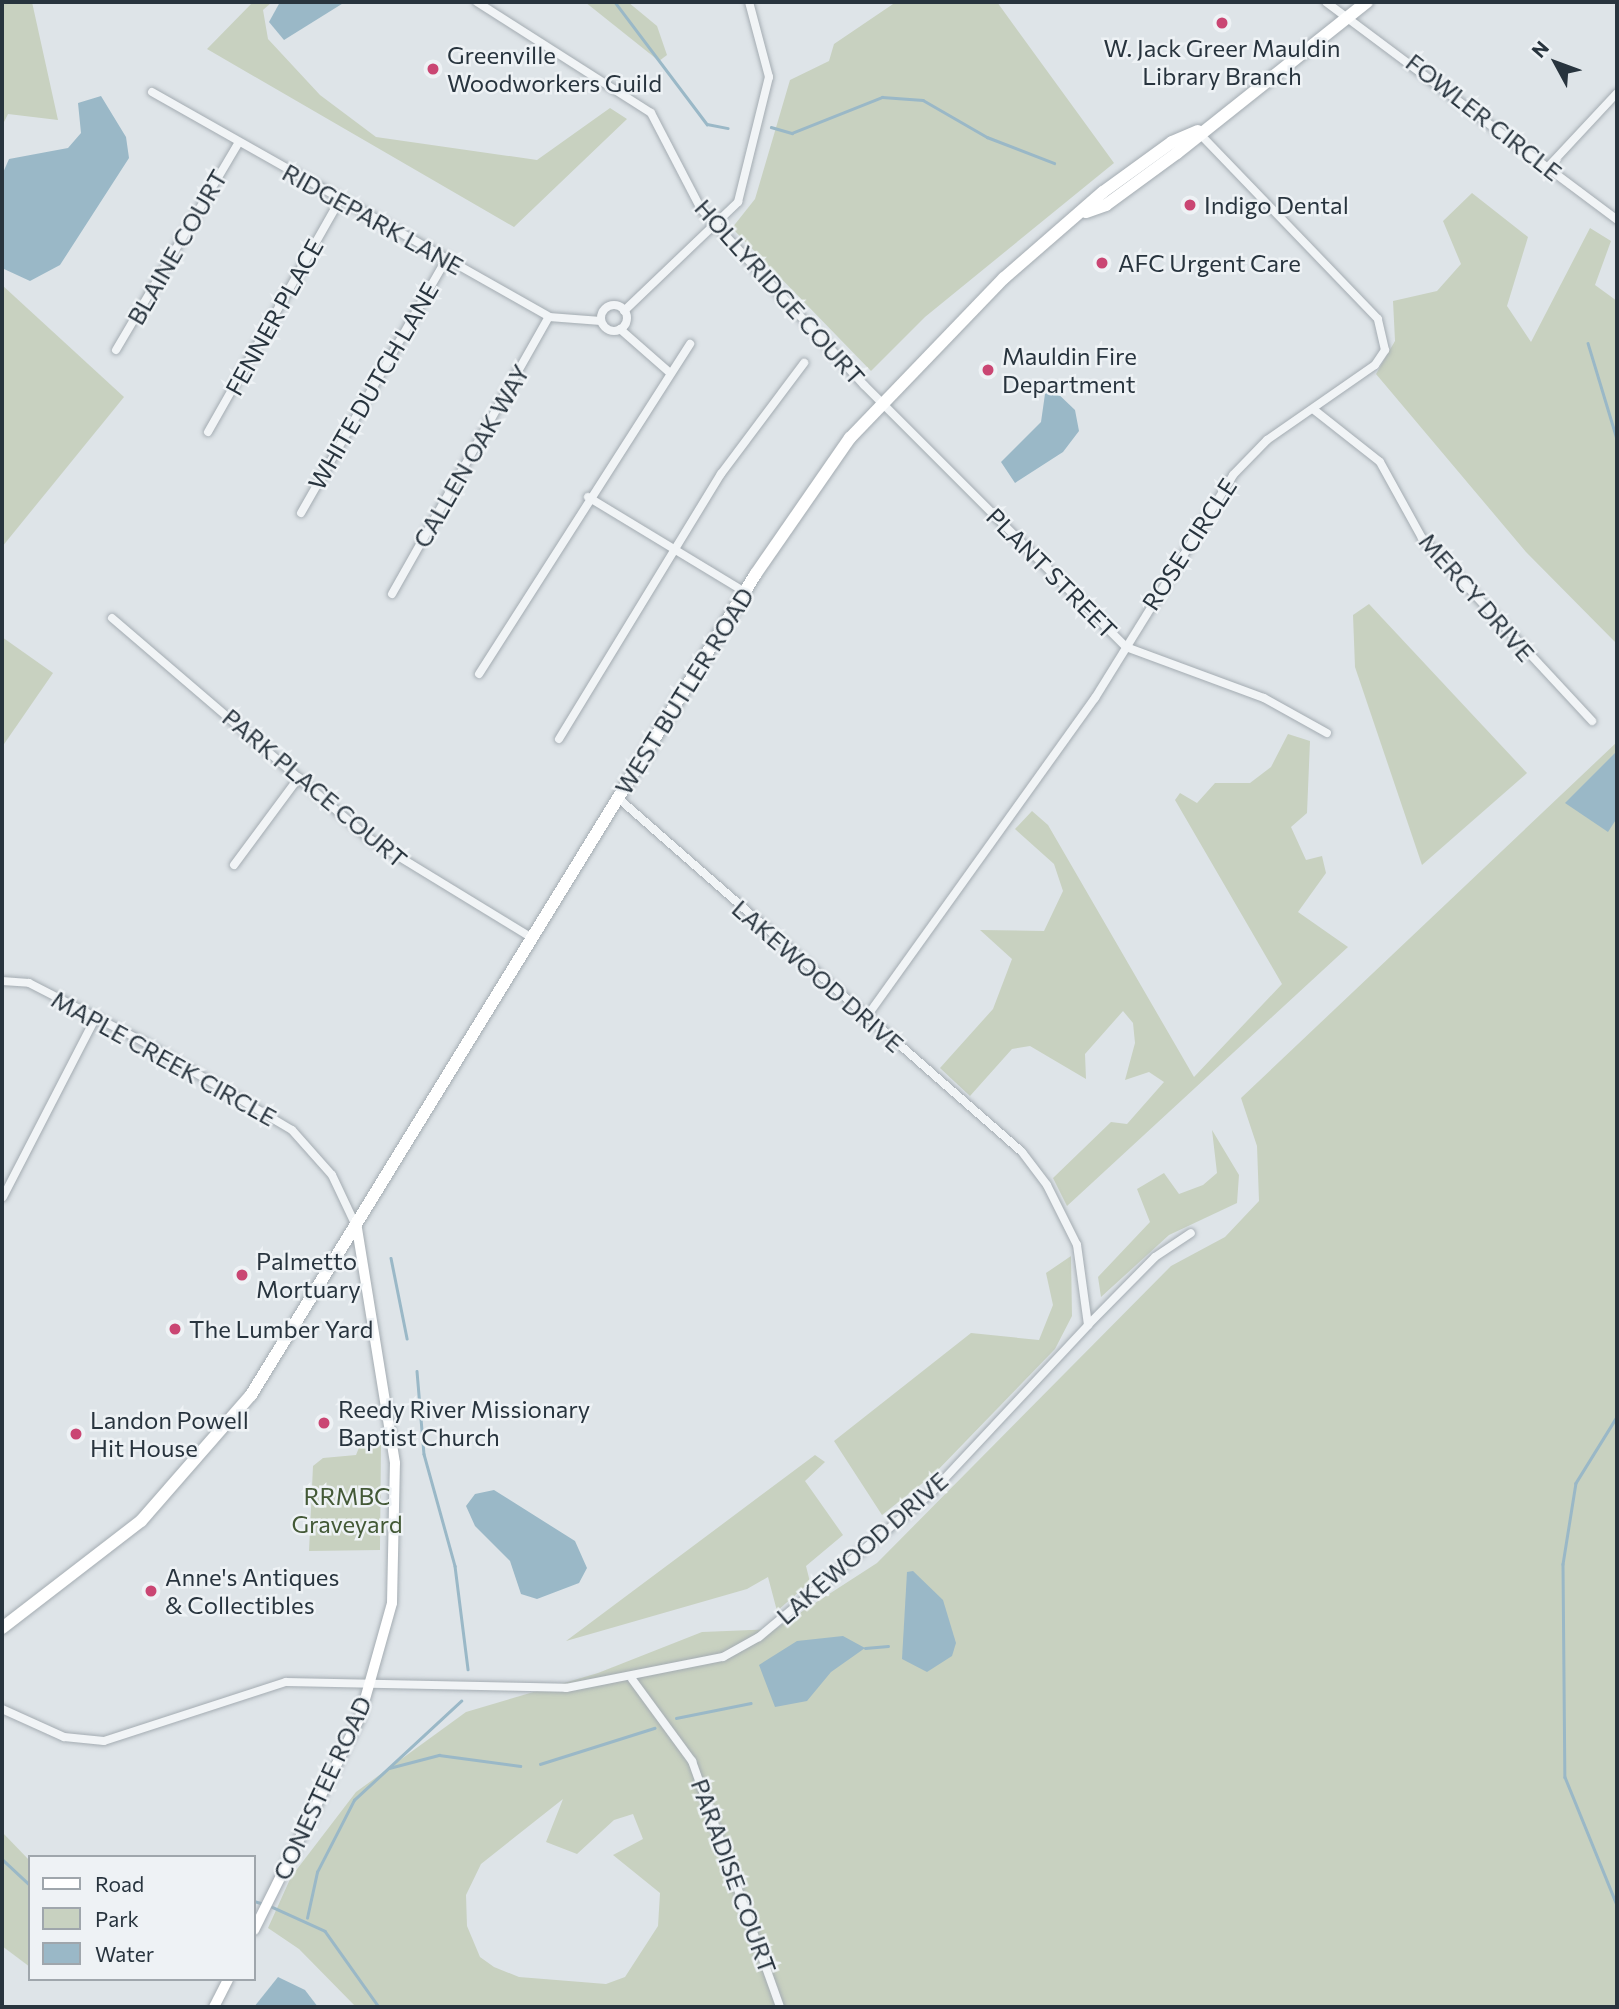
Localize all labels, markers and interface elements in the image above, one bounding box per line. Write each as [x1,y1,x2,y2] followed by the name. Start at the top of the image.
[1214,15,1230,31] marker: W. Jack Greer Mauldin Library Branch
[1521,28,1591,98] north arrow
[1103,34,1341,90] place label: W. Jack Greer Mauldin Library Branch
[1526,36,1553,62] text: N
[447,41,662,97] place label: Greenville Woodworkers Guild
[1401,47,1567,187] street label: FOWLER CIRCLE
[425,61,441,77] marker: Greenville Woodworkers Guild
[278,157,468,281] street label: RIDGEPARK LANE
[121,164,233,330] street label: BLAINE COURT
[1204,191,1349,219] place label: Indigo Dental
[689,193,871,391] street label: HOLLYRIDGE COURT
[1182,197,1198,213] marker: Indigo Dental
[219,234,329,400] street label: FENNER PLACE
[1118,249,1301,277] place label: AFC Urgent Care
[1092,253,1112,273] marker: AFC Urgent Care
[302,277,444,495] street label: WHITE DUTCH LANE
[1002,342,1137,398] place label: Mauldin Fire Department
[407,359,535,553] street label: CALLEN OAK WAY
[980,362,996,378] marker: Mauldin Fire Department
[1136,473,1242,615] street label: ROSE CIRCLE
[981,502,1123,644] street label: PLANT STREET
[1413,527,1541,667] street label: MERCY DRIVE
[609,582,759,800] street label: WEST BUTLER ROAD
[217,703,413,873] street label: PARK PLACE COURT
[727,894,909,1058] street label: LAKEWOOD DRIVE
[47,984,281,1132] street label: MAPLE CREEK CIRCLE
[256,1247,361,1303] place label: Palmetto Mortuary
[234,1267,250,1283] marker: Palmetto Mortuary
[189,1315,373,1343] place label: The Lumber Yard
[167,1321,183,1337] marker: The Lumber Yard
[338,1395,590,1451] place label: Reedy River Missionary Baptist Church
[90,1406,249,1462] place label: Landon Powell Hit House
[316,1415,332,1431] marker: Reedy River Missionary Baptist Church
[68,1426,84,1442] marker: Landon Powell Hit House
[771,1466,953,1630] street label: LAKEWOOD DRIVE
[291,1482,403,1538] park label: RRMBC Graveyard
[165,1563,339,1619] place label: Anne's Antiques & Collectibles
[143,1583,159,1599] marker: Anne's Antiques & Collectibles
[267,1692,377,1884] street label: CONESTEE ROAD
[685,1775,783,1977] street label: PARADISE COURT
[28,1855,256,1981] legend
[95,1871,144,1896] text: Road
[95,1906,139,1931] text: Park
[95,1941,154,1966] text: Water

